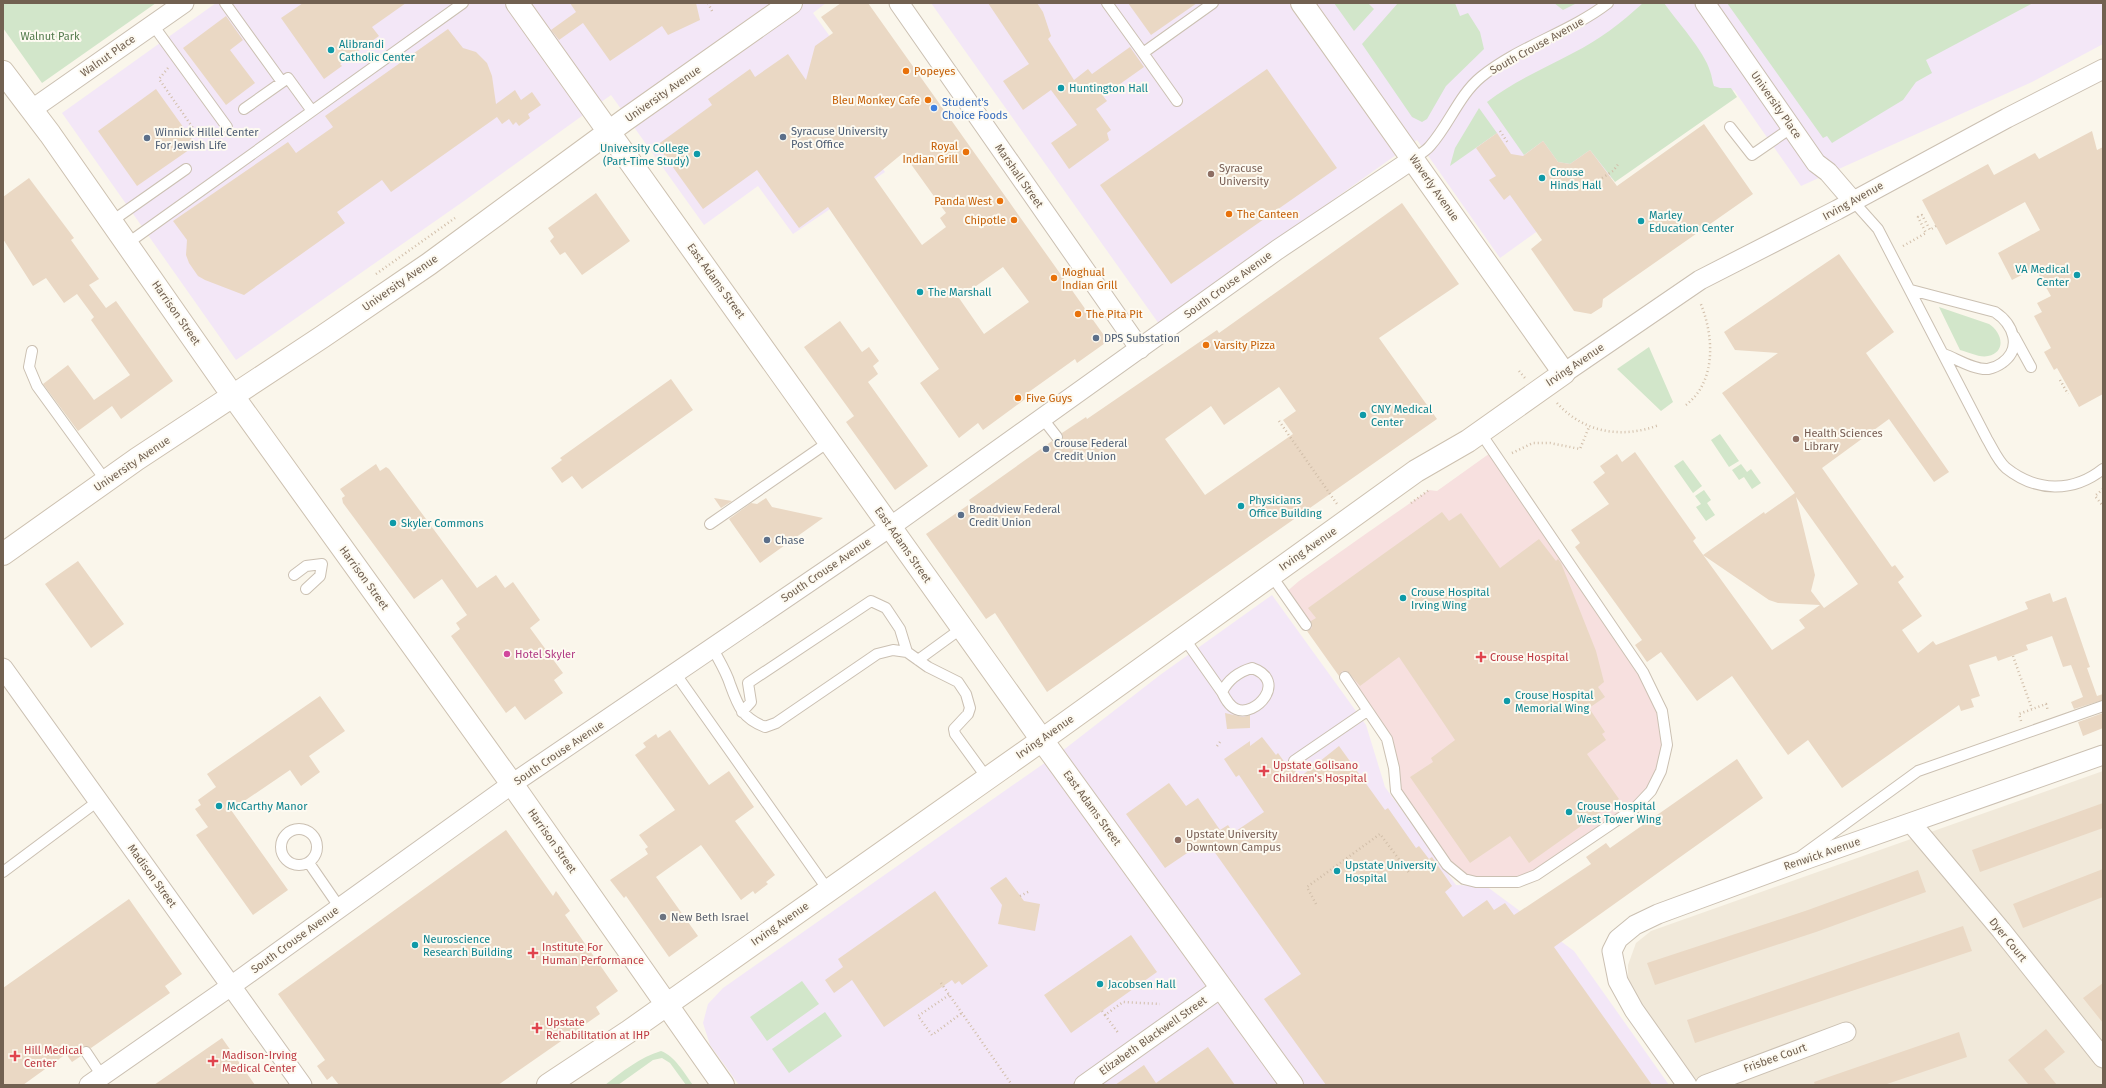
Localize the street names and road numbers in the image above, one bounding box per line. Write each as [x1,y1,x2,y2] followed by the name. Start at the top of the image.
[1488,15,1586,77] street label: South Crouse Avenue
[78,32,138,80] street label: Walnut Place
[623,63,703,125] street label: University Avenue
[1748,69,1804,141] street label: University Place
[992,141,1046,211] street label: Marshall Street
[1406,152,1462,224] street label: Waverly Avenue
[1820,179,1886,223] street label: Irving Avenue
[684,241,748,321] street label: East Adams Street
[1182,249,1274,321] street label: South Crouse Avenue
[360,252,440,314] street label: University Avenue
[149,278,203,348] street label: Harrison Street
[1543,341,1607,389] street label: Irving Avenue
[91,434,173,494] street label: University Avenue
[872,504,934,586] street label: East Adams Street
[1277,524,1339,574] street label: Irving Avenue
[779,535,873,605] street label: South Crouse Avenue
[336,544,392,613] street label: Harrison Street
[1014,712,1076,762] street label: Irving Avenue
[512,718,606,788] street label: South Crouse Avenue
[1060,768,1124,848] street label: East Adams Street
[525,806,579,876] street label: Harrison Street
[1782,835,1862,873] street label: Renwick Avenue
[125,842,179,910] street label: Madison Street
[749,899,811,949] street label: Irving Avenue
[249,904,341,976] street label: South Crouse Avenue
[1986,915,2030,965] street label: Dyer Court
[1097,994,1209,1078] street label: Elizabeth Blackwell Street
[1742,1041,1808,1075] street label: Frisbee Court

